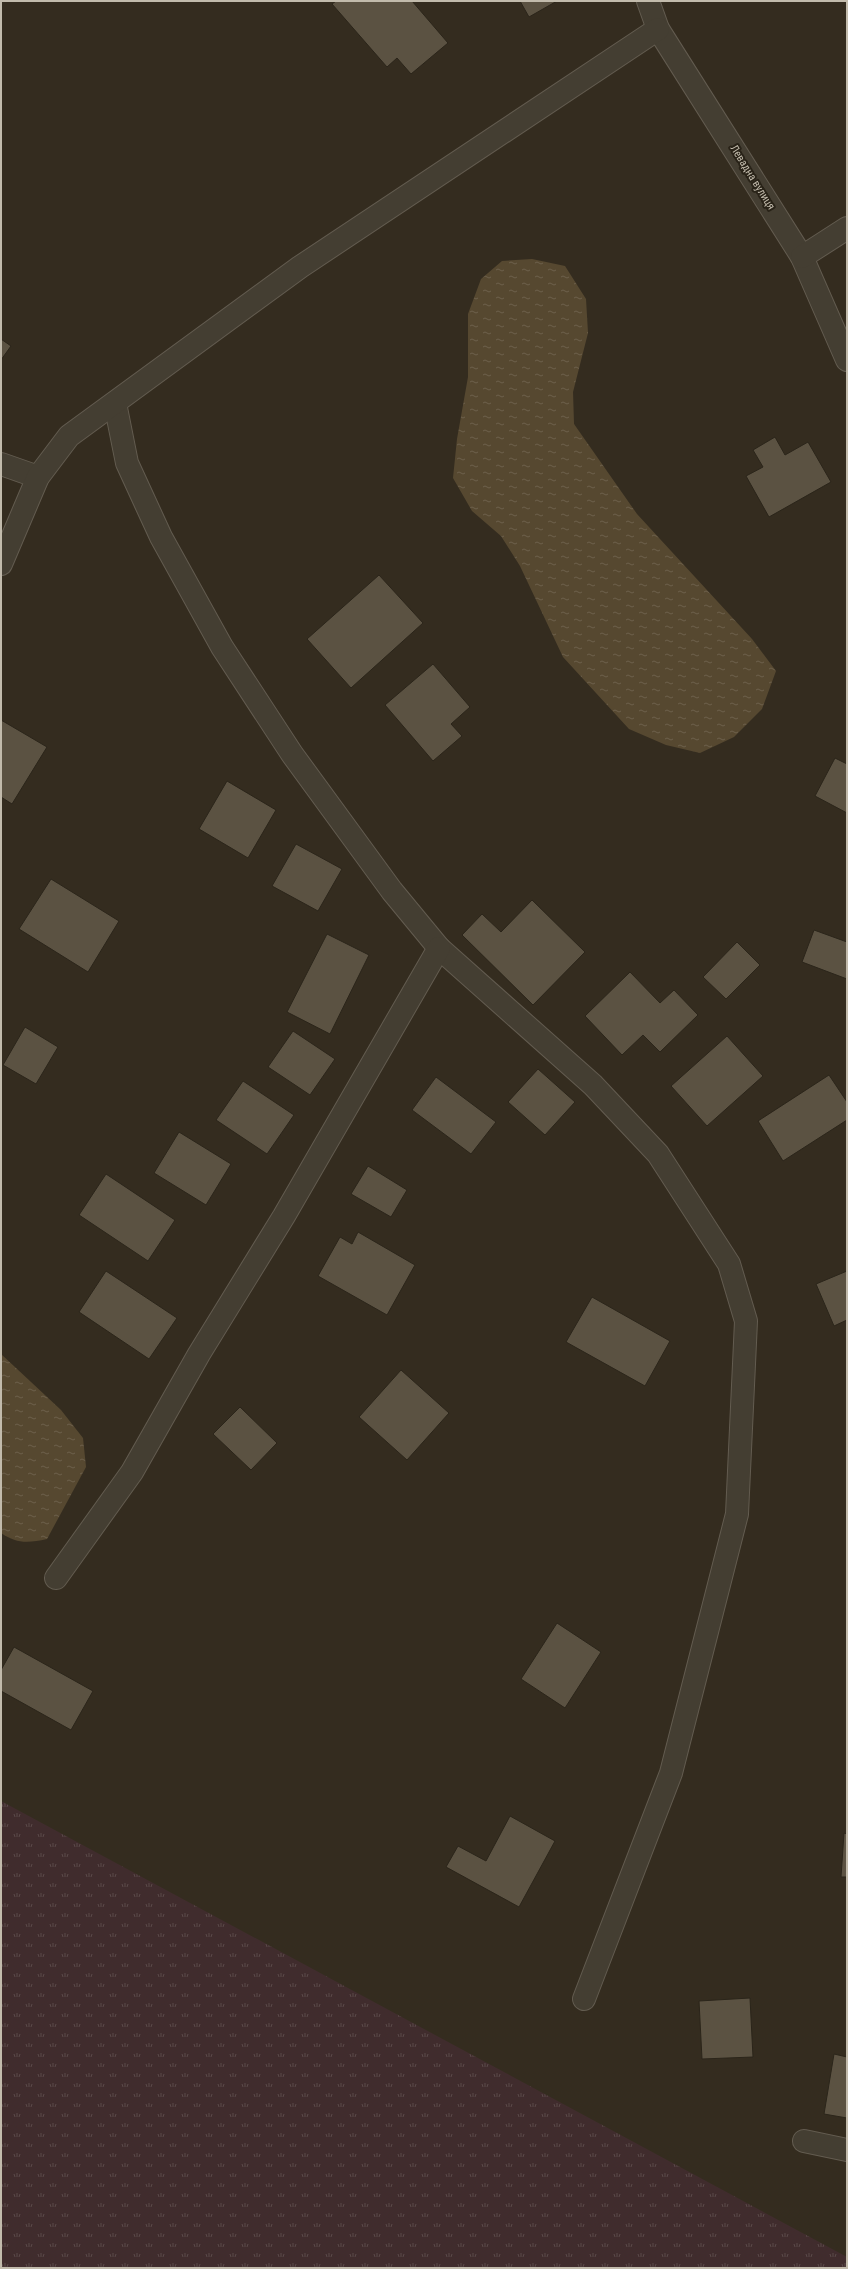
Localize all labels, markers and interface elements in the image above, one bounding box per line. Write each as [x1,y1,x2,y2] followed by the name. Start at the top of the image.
[727,142,778,212] street label: Левадна вулиця

